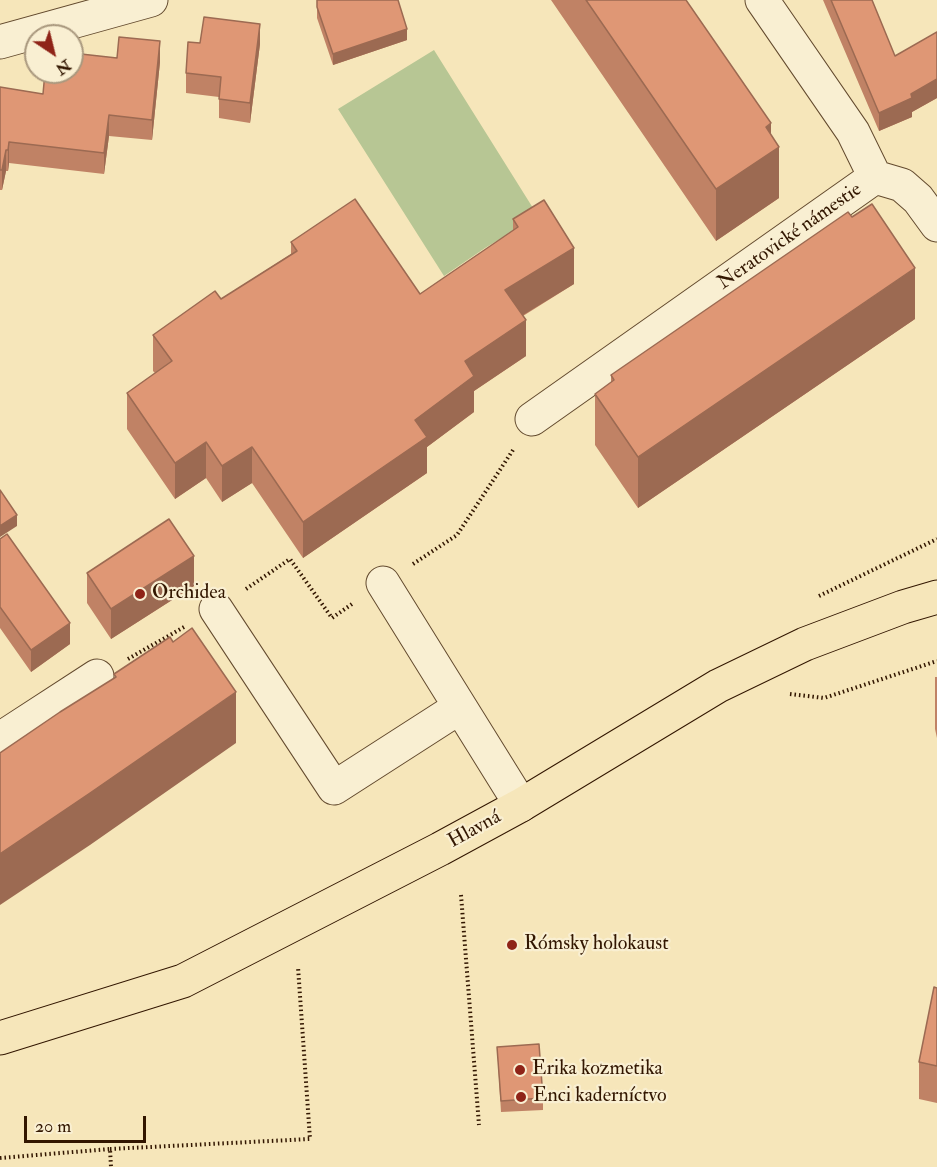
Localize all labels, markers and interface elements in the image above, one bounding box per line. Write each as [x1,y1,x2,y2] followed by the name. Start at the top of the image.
[24,24,84,84] north arrow
[52,55,75,79] text: N
[713,178,867,296] street label: Neratovické námestie
[152,582,226,606] place label: Orchidea
[133,587,147,601] marker: Orchidea
[444,806,506,854] street label: Hlavná
[524,933,669,957] place label: Rómsky holokaust
[505,938,519,952] marker: Rómsky holokaust
[532,1058,663,1082] place label: Erika kozmetika
[513,1063,527,1077] marker: Erika kozmetika
[533,1085,667,1109] place label: Enci kaderníctvo
[514,1090,528,1104] marker: Enci kaderníctvo
[27,1104,148,1142] scale bar
[35,1115,71,1138] text: 20 m

